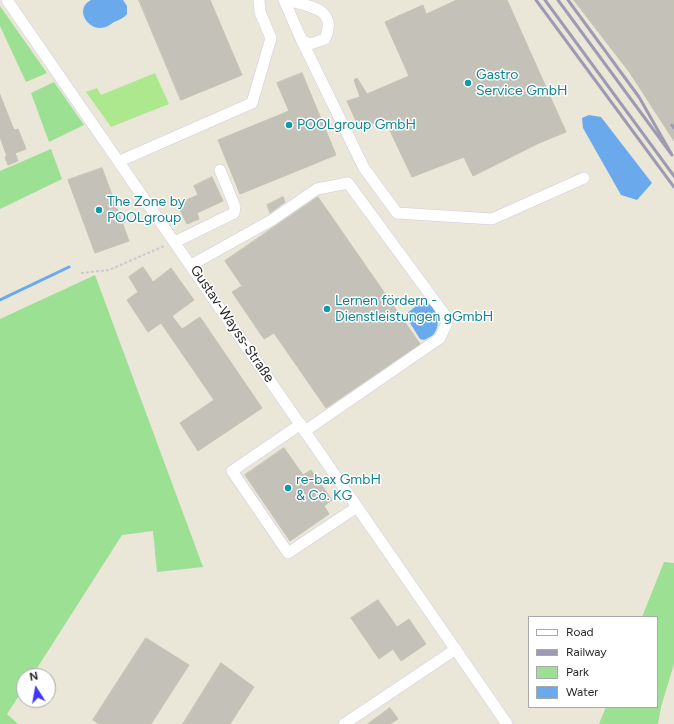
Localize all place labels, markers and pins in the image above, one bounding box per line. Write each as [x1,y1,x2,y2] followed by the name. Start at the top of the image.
[476,67,567,100] place label: Gastro Service GmbH
[463,78,473,88] marker: Gastro Service GmbH
[297,117,416,133] place label: POOLgroup GmbH
[284,120,294,130] marker: POOLgroup GmbH
[107,194,185,226] place label: The Zone by POOLgroup
[94,205,104,215] marker: The Zone by POOLgroup
[335,293,493,326] place label: Lernen fördern - Dienstleistungen gGmbH
[322,304,332,314] marker: Lernen fördern - Dienstleistungen gGmbH
[296,472,381,504] place label: re-bax GmbH & Co. KG
[283,483,293,493] marker: re-bax GmbH & Co. KG

